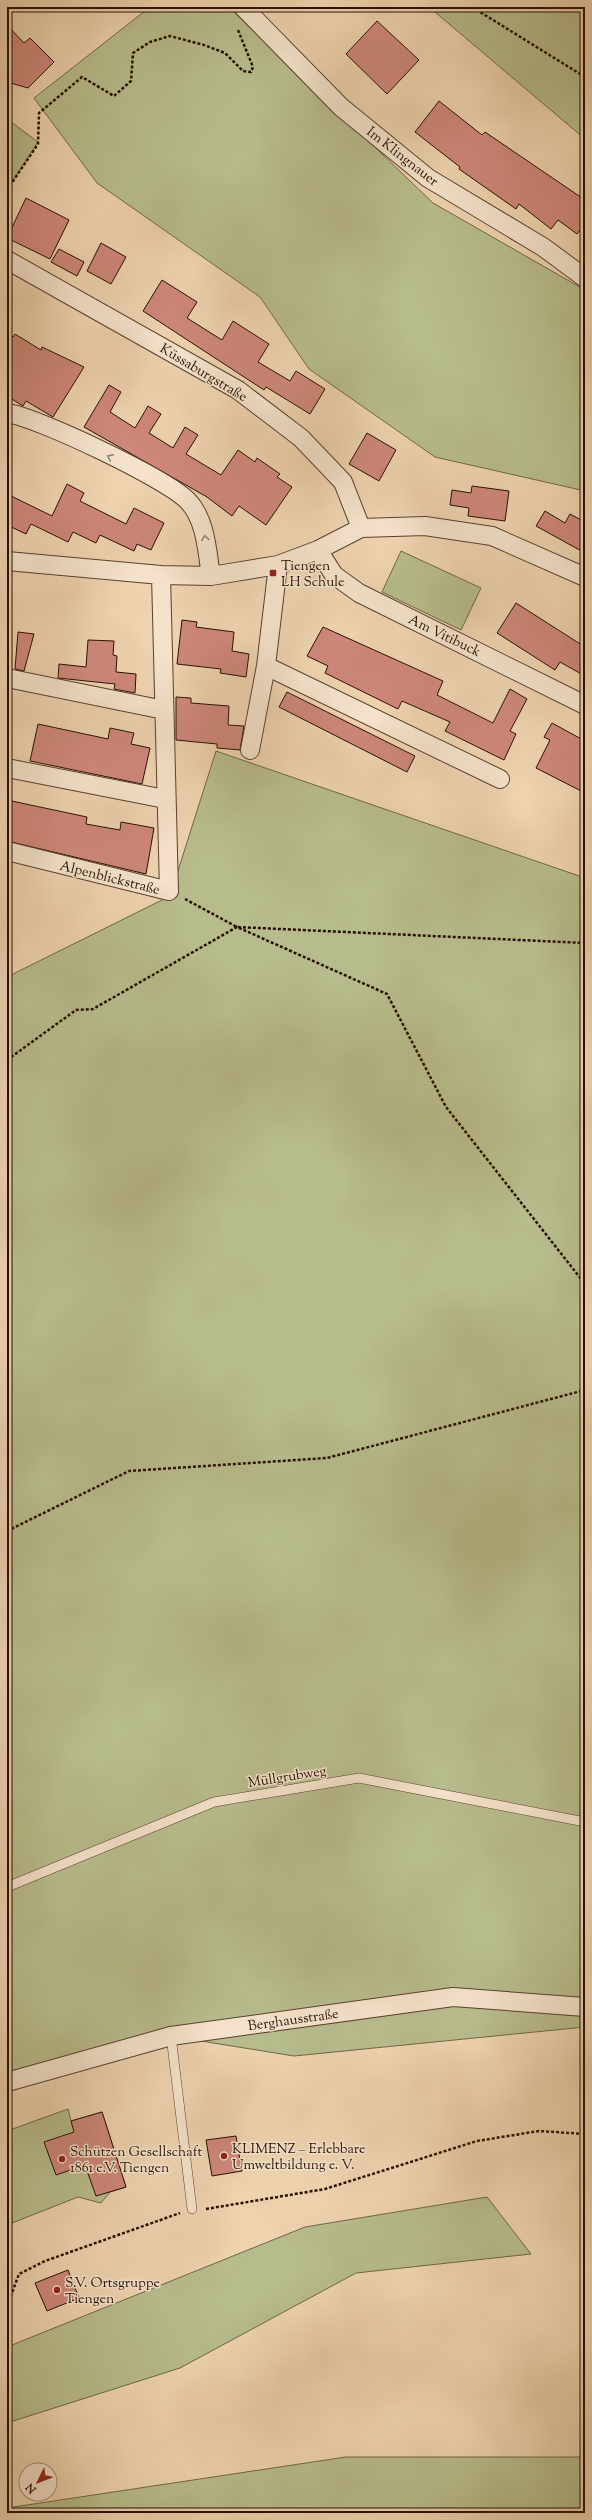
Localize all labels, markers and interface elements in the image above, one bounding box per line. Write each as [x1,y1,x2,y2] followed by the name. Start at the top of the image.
[362,123,443,193] street label: Im Klingnauer
[155,340,250,408] street label: Küssaburgstraße
[107,454,115,462] one-way arrow
[201,534,210,541] one-way arrow
[281,557,345,593] place label: Tiengen LH Schule
[268,568,278,578] marker: Tiengen LH Schule
[404,611,484,663] street label: Am Vitibuck
[57,857,162,901] street label: Alpenblickstraße
[247,1762,328,1794] street label: Müllgrubweg
[247,2005,340,2037] street label: Berghausstraße
[232,2140,366,2176] place label: KLIMENZ – Erlebbare Umweltbildung e. V.
[70,2143,203,2179] place label: Schützen Gesellschaft 1861 e.V. Tiengen
[219,2151,229,2161] marker: KLIMENZ – Erlebbare Umweltbildung e. V.
[57,2154,67,2164] marker: Schützen Gesellschaft 1861 e.V. Tiengen
[65,2274,160,2310] place label: S.V. Ortsgruppe Tiengen
[52,2285,62,2295] marker: S.V. Ortsgruppe Tiengen
[18,2462,58,2502] north arrow
[22,2479,41,2498] text: N

